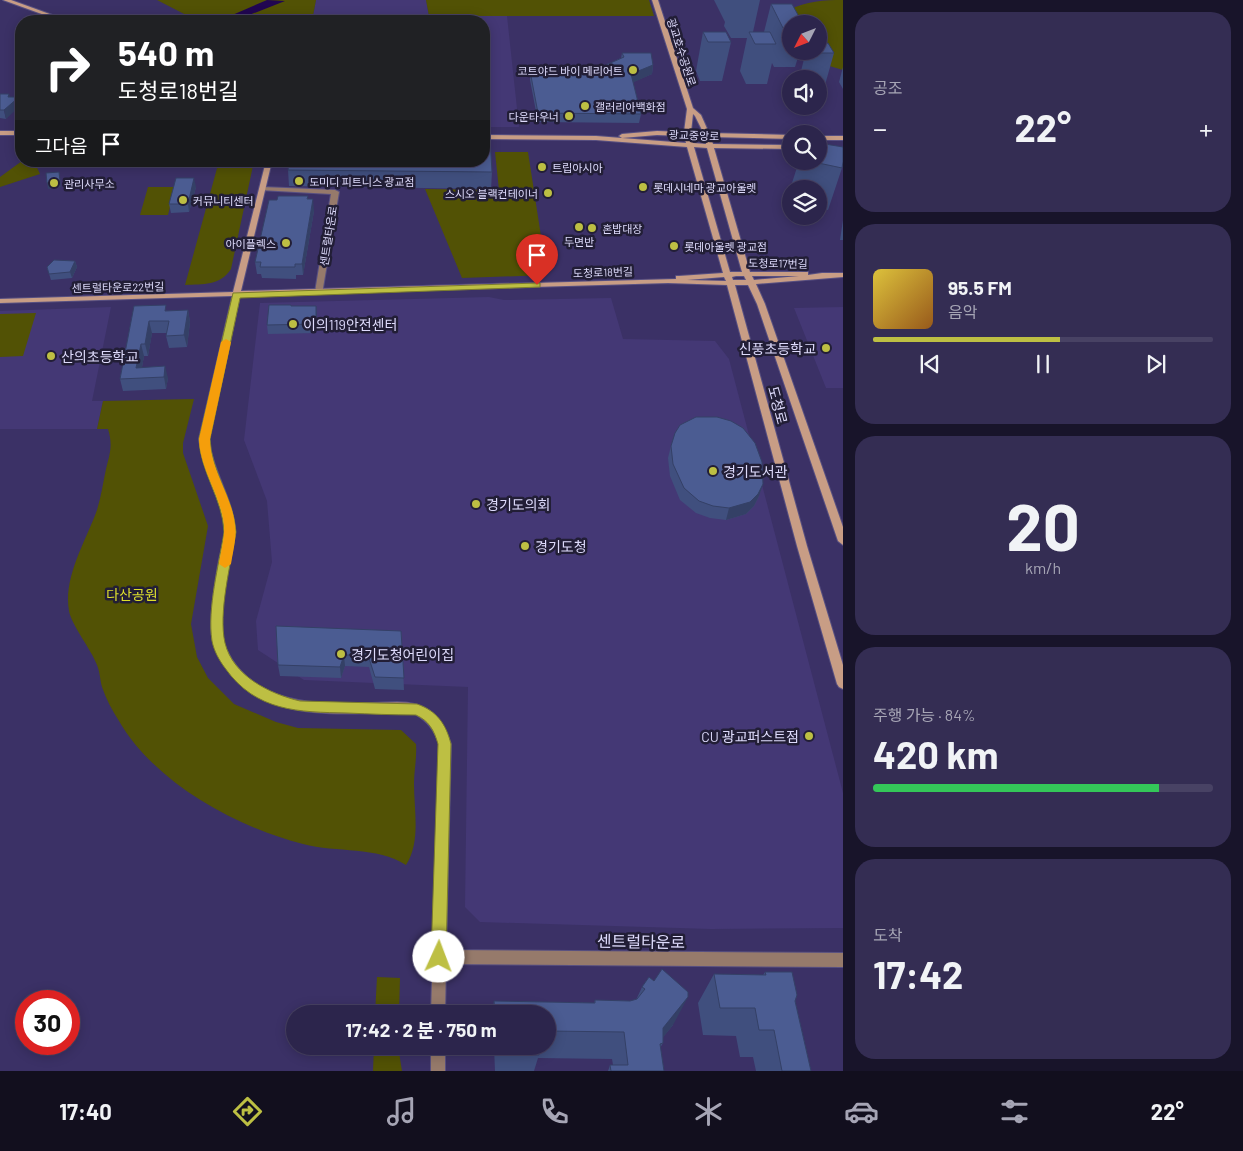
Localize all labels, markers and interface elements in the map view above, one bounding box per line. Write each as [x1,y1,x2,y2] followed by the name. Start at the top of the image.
[782,15,828,60] north arrow
[782,15,827,225] map controls
[665,16,699,88] street label: 광교호수공원로
[118,31,214,73] text: 540 m
[35,35,100,100] icon: right
[517,64,623,77] place label: 코트야드 바이 메리어트
[627,64,639,76] marker: 코트야드 바이 메리어트
[782,70,827,115] button: sound
[118,77,238,103] text: 도청로18번길
[873,78,902,97] text: 공조
[579,100,591,112] marker: 갤러리아백화점
[595,100,666,113] place label: 갤러리아백화점
[1015,104,1071,150] text: 22°
[508,110,559,123] place label: 다운타우너
[563,110,575,122] marker: 다운타우너
[873,111,887,145] text: −
[1199,111,1213,145] text: +
[782,125,827,170] button: search
[668,128,720,142] street label: 광교중앙로
[97,130,125,158] icon: arrive
[35,134,87,157] text: 그다음
[536,161,548,173] marker: 트립아시아
[552,161,603,174] place label: 트립아시아
[293,175,305,187] marker: 도미디 피트니스 광교점
[309,175,415,188] place label: 도미디 피트니스 광교점
[48,177,60,189] marker: 관리사무소
[64,177,115,190] place label: 관리사무소
[782,180,827,225] button: layers
[637,181,649,193] marker: 롯데시네마 광교아울렛
[653,181,756,194] place label: 롯데시네마 광교아울렛
[445,187,538,200] place label: 스시오 블랙컨테이너
[542,187,554,199] marker: 스시오 블랙컨테이너
[177,194,189,206] marker: 커뮤니티센터
[193,194,254,207] place label: 커뮤니티센터
[317,205,339,267] street label: 센트럴타운로
[573,221,585,233] marker: 두면반
[586,222,598,234] marker: 혼밥대장
[602,222,642,235] place label: 혼밥대장
[516,234,558,285] pin
[564,235,594,248] place label: 두면반
[225,237,276,250] place label: 아이플렉스
[280,237,292,249] marker: 아이플렉스
[668,240,680,252] marker: 롯데아울렛 광교점
[684,240,767,253] place label: 롯데아울렛 광교점
[523,241,551,269] icon: arrive
[748,256,808,270] street label: 도청로17번길
[573,264,633,280] street label: 도청로18번길
[948,276,1012,299] text: 95.5 FM
[72,280,164,294] street label: 센트럴타운로22번길
[948,302,977,321] text: 음악
[303,316,397,333] place label: 이의119안전센터
[287,318,299,330] marker: 이의119안전센터
[739,340,816,357] place label: 신풍초등학교
[820,342,832,354] marker: 신풍초등학교
[61,348,138,365] place label: 산의초등학교
[45,350,57,362] marker: 산의초등학교
[916,350,944,378] icon: previous
[1029,350,1057,378] icon: pause
[1142,350,1170,378] icon: next
[765,384,791,426] street label: 도청로
[723,463,788,480] place label: 경기도서관
[707,465,719,477] marker: 경기도서관
[1006,486,1080,564] text: 20
[486,496,550,513] place label: 경기도의회
[470,498,482,510] marker: 경기도의회
[535,538,587,555] place label: 경기도청
[519,540,531,552] marker: 경기도청
[1025,558,1061,577] text: km/h
[106,586,158,603] park label: 다산공원
[351,646,454,663] place label: 경기도청어린이집
[335,648,347,660] marker: 경기도청어린이집
[873,705,976,724] text: 주행 가능 · 84%
[701,728,799,745] place label: CU 광교퍼스트점
[803,730,815,742] marker: CU 광교퍼스트점
[873,731,999,777] text: 420 km
[873,925,902,944] text: 도착
[412,930,464,982] position arrow
[597,931,686,951] street label: 센트럴타운로
[873,951,963,997] text: 17:42
[15,990,80,1055] speed limit sign: 30
[345,1018,497,1041] text: 17:42 · 2 분 · 750 m
[230,1094,265,1129] icon: directions
[384,1094,419,1129] icon: music
[537,1094,572,1129] icon: phone
[691,1094,726,1129] icon: climate
[844,1094,879,1129] icon: car
[997,1094,1032,1129] icon: filters
[59,1098,112,1124] text: 17:40
[1151,1098,1184,1124] text: 22°

